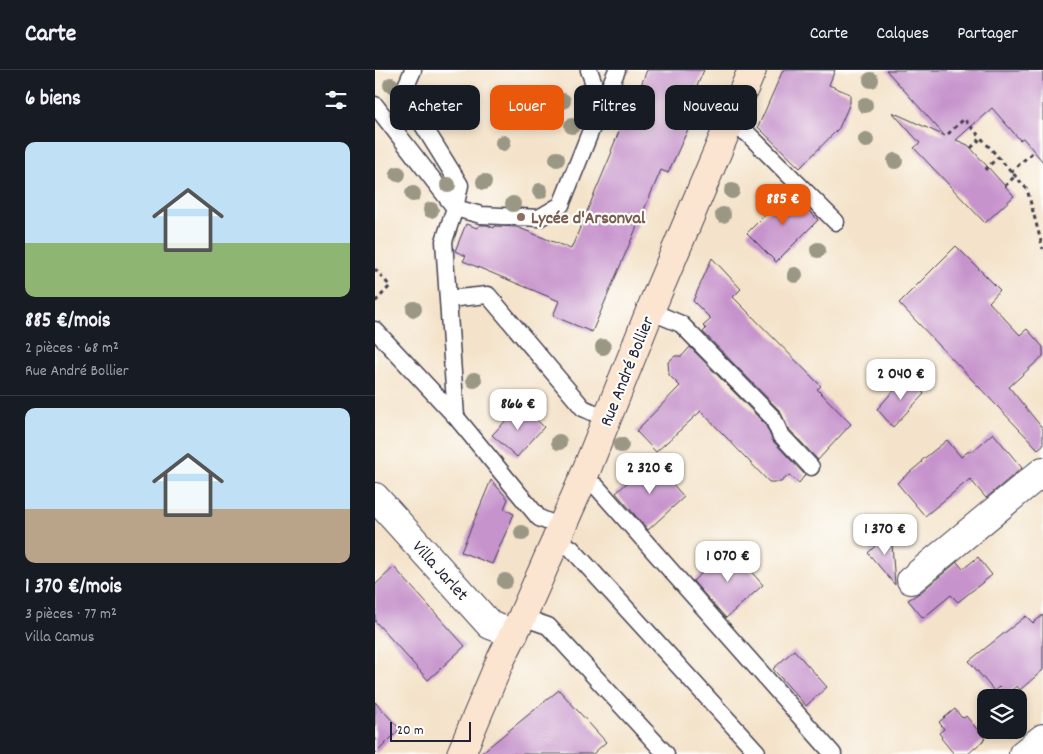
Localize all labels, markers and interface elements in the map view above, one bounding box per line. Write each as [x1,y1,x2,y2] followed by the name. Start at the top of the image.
[25,18,76,52] text: Carte
[810,22,848,47] text: Carte
[876,22,929,47] text: Calques
[957,22,1018,47] text: Partager
[25,85,81,115] text: 6 biens
[390,85,480,130] chip: Acheter
[490,85,564,130] chip: Louer
[574,85,655,130] chip: Filtres
[665,85,757,130] chip: Nouveau
[322,86,350,114] icon: filters
[143,175,233,265] icon: home
[748,184,818,226] pin: 885 €
[767,188,799,211] text: 885 €
[531,207,646,232] place label: Lycée d'Arsonval
[515,211,527,223] marker: Lycée d'Arsonval
[25,307,111,337] text: 885 €/mois
[595,313,662,431] street label: Rue André Bollier
[25,337,119,360] text: 2 pièces · 68 m²
[855,358,947,401] pin: 2 040 €
[25,360,129,383] text: Rue André Bollier
[877,363,925,386] text: 2 040 €
[483,388,553,431] pin: 866 €
[501,393,535,416] text: 866 €
[143,440,233,530] icon: home
[604,452,696,495] pin: 2 320 €
[627,457,673,480] text: 2 320 €
[839,514,931,556] pin: 1 370 €
[864,518,906,541] text: 1 370 €
[405,536,473,608] street label: Villa Jarlet
[682,540,774,583] pin: 1 070 €
[706,545,750,568] text: 1 070 €
[25,573,122,603] text: 1 370 €/mois
[25,603,117,626] text: 3 pièces · 77 m²
[25,626,94,649] text: Villa Camus
[977,689,1027,739] map controls
[977,689,1027,739] button: layers
[390,719,471,742] scale bar
[397,721,424,741] text: 20 m

